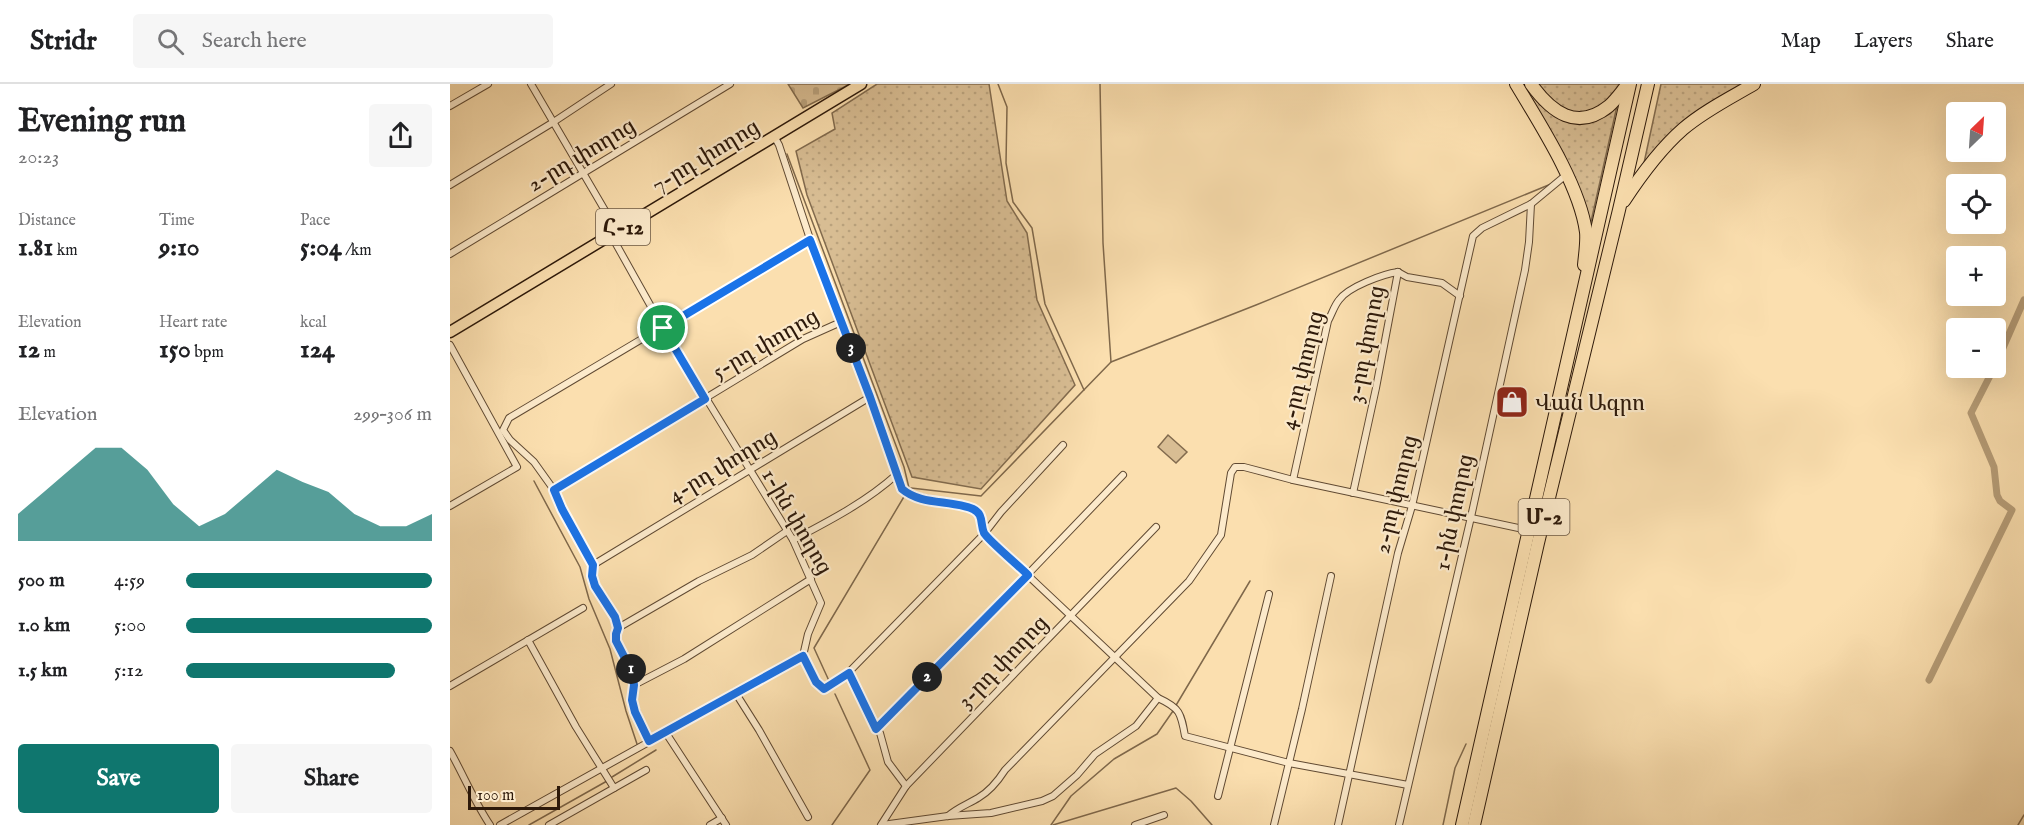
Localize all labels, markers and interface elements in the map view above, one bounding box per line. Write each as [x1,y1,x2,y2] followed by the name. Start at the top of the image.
[133,14,553,68] search box
[30,24,97,59] text: Stridr
[154,25,187,58] icon: search
[202,27,307,55] text: Search here
[1781,28,1821,55] text: Map
[1854,28,1913,55] text: Layers
[1946,28,1994,55] text: Share
[18,101,186,143] text: Evening run
[1946,102,2006,162] north arrow
[1946,102,2006,378] map controls
[369,104,432,167] button: share
[523,113,641,199] street label: 2-րդ փողոց
[647,114,765,200] street label: 7-րդ փողոց
[18,145,59,170] text: 20:23
[1946,174,2006,234] button: locate
[596,209,650,245] road number: Հ-12
[18,211,76,231] text: Distance
[159,211,195,231] text: Time
[300,211,330,231] text: Pace
[18,231,53,264] text: 1.81
[159,231,200,264] text: 9:10
[300,231,342,264] text: 5:04
[53,241,78,261] text: km
[342,241,372,261] text: /km
[1946,246,2006,306] button: +
[1342,283,1392,405] street label: 3-րդ փողոց
[637,302,688,353] pin
[708,303,824,387] street label: 5-րդ փողոց
[1275,308,1331,433] street label: 4-րդ փողոց
[646,311,679,344] icon: arrive
[18,313,81,333] text: Elevation
[159,313,227,333] text: Heart rate
[300,313,327,333] text: kcal
[1946,318,2006,378] button: −
[18,333,40,366] text: 12
[159,333,191,366] text: 150
[300,333,335,366] text: 124
[836,333,866,363] pin: 3
[848,338,854,358] text: 3
[40,343,56,363] text: m
[191,343,224,363] text: bpm
[1494,384,1530,420] shop icon: Վան Ագրո
[1535,390,1645,418] place label: Վան Ագրո
[18,402,97,427] text: Elevation
[353,402,432,427] text: 299–306 m
[664,423,782,510] street label: 4-րդ փողոց
[1369,432,1425,557] street label: 2-րդ փողոց
[1429,452,1481,573] street label: 1-ին փողոց
[755,464,838,580] street label: 1-ին փողոց
[1518,499,1570,535] road number: Մ-2
[18,568,65,593] text: 500 m
[114,568,145,593] text: 4:59
[952,610,1055,715] street label: 3-րդ փողոց
[18,613,70,638] text: 1.0 km
[114,613,146,638] text: 5:00
[616,654,646,684] pin: 1
[18,658,68,683] text: 1.5 km
[114,658,143,683] text: 5:12
[628,659,634,679] text: 1
[912,662,942,692] pin: 2
[923,667,931,687] text: 2
[18,744,219,813] button: Save
[231,744,432,813] button: Share
[468,783,560,810] scale bar
[477,786,514,806] text: 100 m

